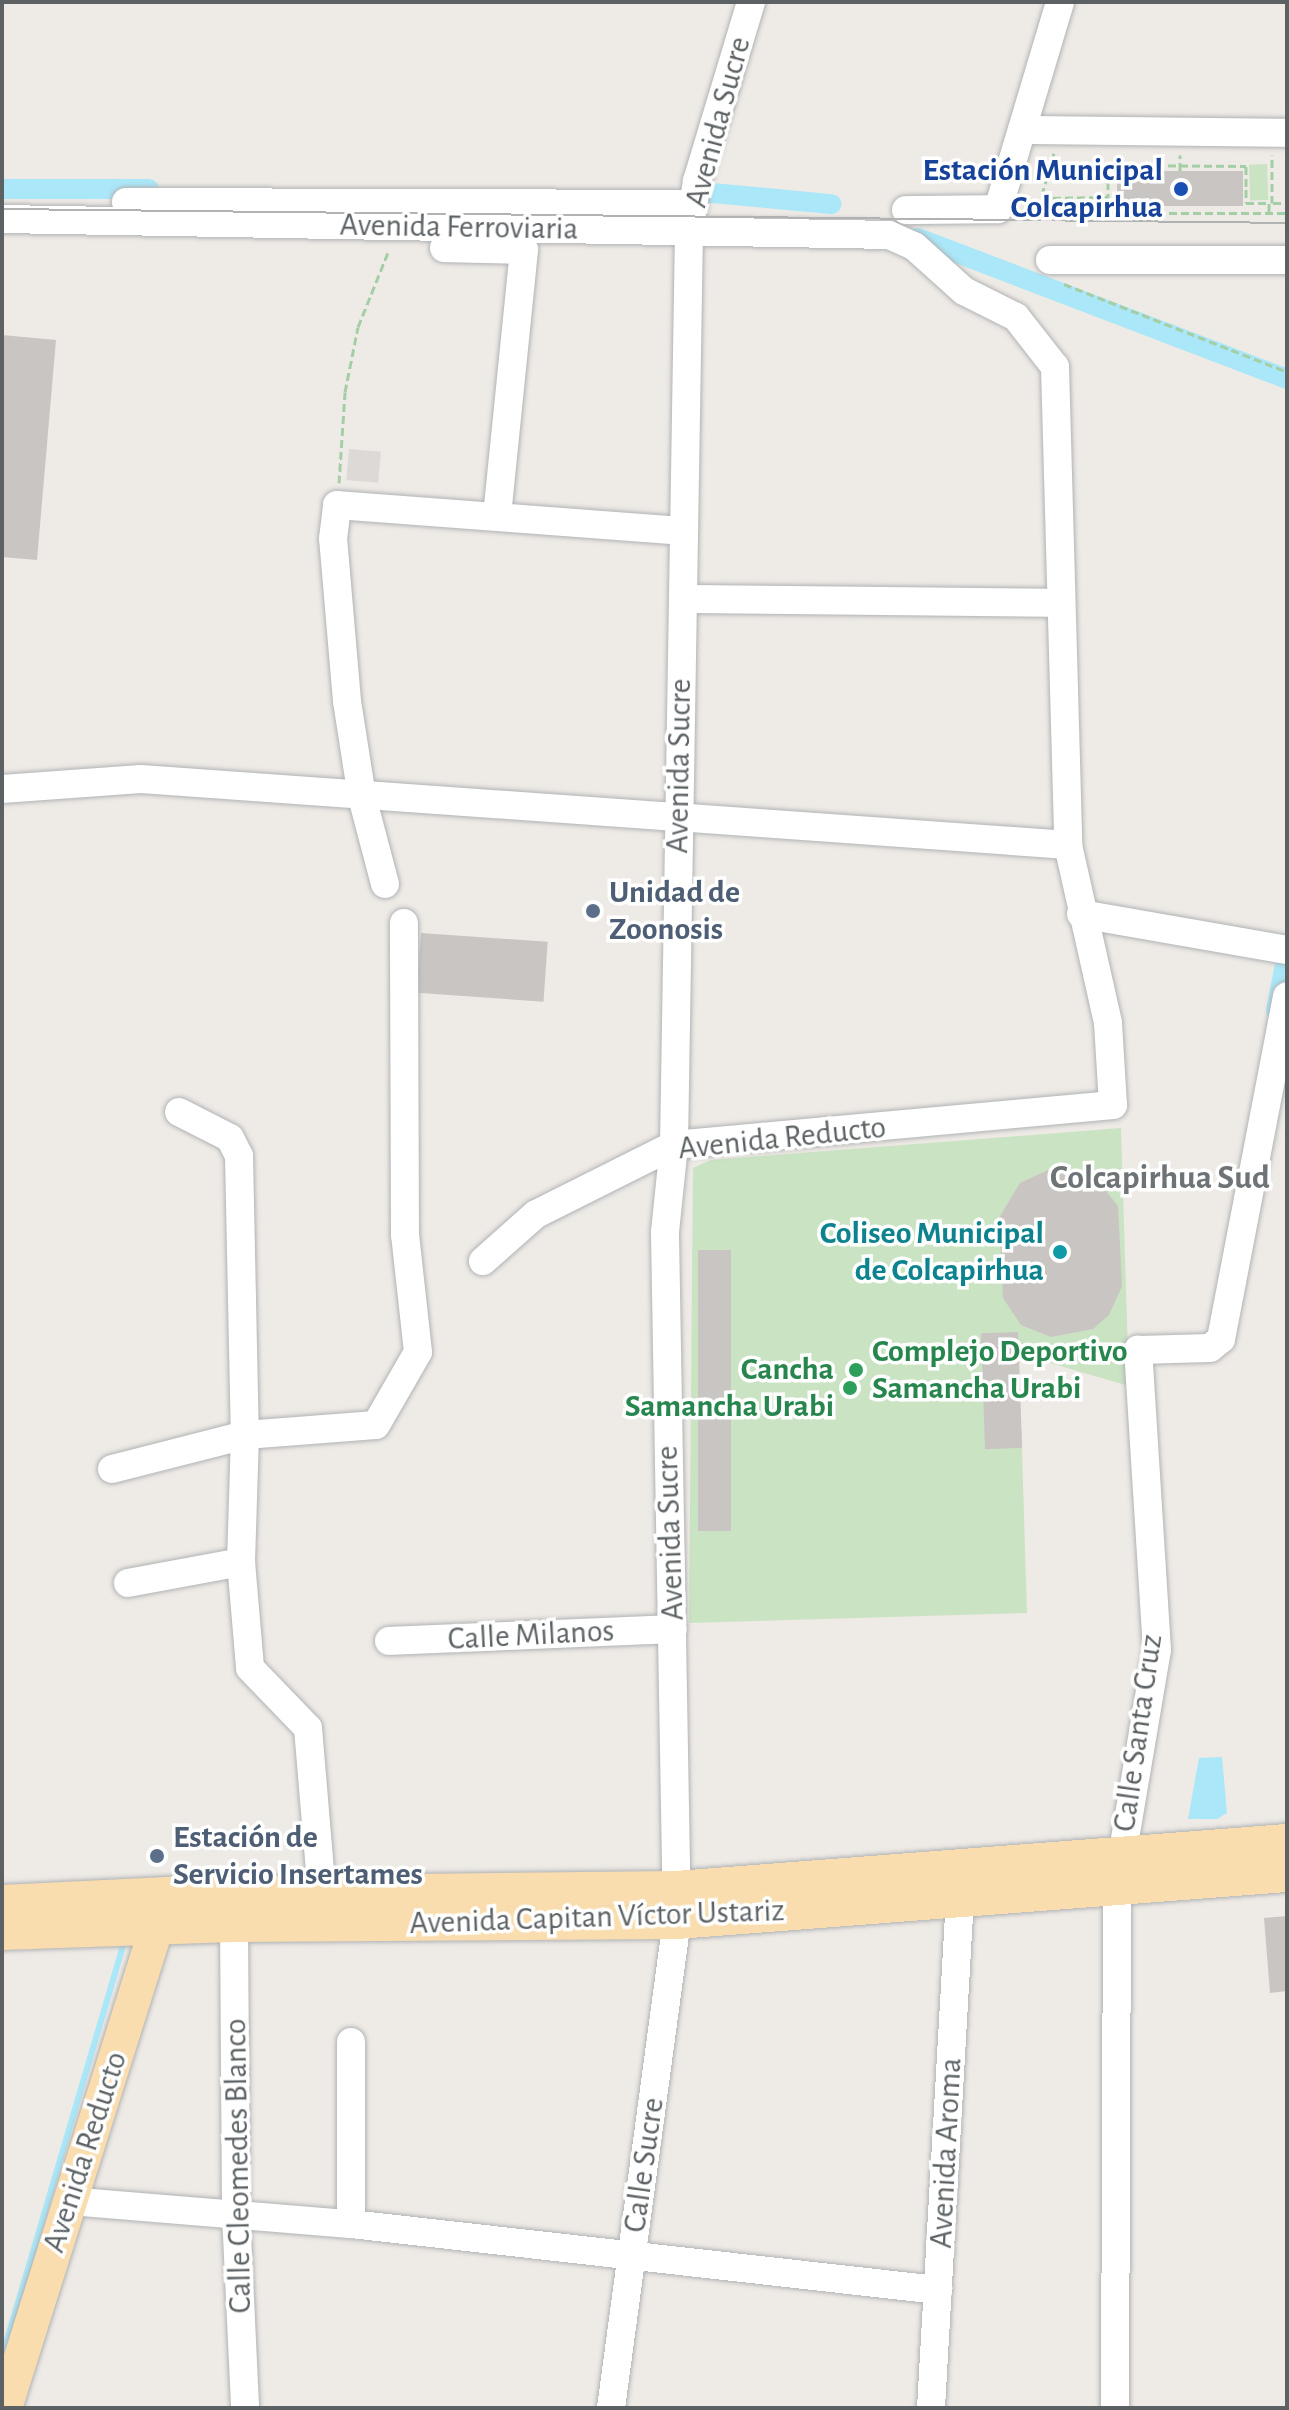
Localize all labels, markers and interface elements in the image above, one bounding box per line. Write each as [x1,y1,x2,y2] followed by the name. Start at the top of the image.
[677,32,759,212] street label: Avenida Sucre
[922,152,1163,227] place label: Estación Municipal Colcapirhua
[1170,178,1192,200] marker: Estación Municipal Colcapirhua
[339,206,579,248] street label: Avenida Ferroviaria
[658,678,700,854] street label: Avenida Sucre
[609,874,740,949] place label: Unidad de Zoonosis
[584,902,602,920] marker: Unidad de Zoonosis
[676,1108,888,1168] street label: Avenida Reducto
[1050,1159,1270,1199] district label: Colcapirhua Sud
[820,1215,1044,1290] place label: Coliseo Municipal de Colcapirhua
[1051,1243,1069,1261] marker: Coliseo Municipal de Colcapirhua
[872,1333,1128,1408] place label: Complejo Deportivo Samancha Urabi
[625,1351,834,1426] place label: Cancha Samancha Urabi
[847,1361,865,1379] marker: Complejo Deportivo Samancha Urabi
[841,1379,859,1397] marker: Cancha Samancha Urabi
[648,1445,692,1621] street label: Avenida Sucre
[447,1611,615,1659] street label: Calle Milanos
[1105,1632,1171,1834] street label: Calle Santa Cruz
[173,1819,423,1894] place label: Estación de Servicio Insertames
[148,1847,166,1865] marker: Estación de Servicio Insertames
[409,1891,785,1943] street label: Avenida Capitan Víctor Ustariz
[216,2018,260,2314] street label: Calle Cleomedes Blanco
[35,2047,135,2257] street label: Avenida Reducto
[922,2057,970,2249] street label: Avenida Aroma
[616,2095,672,2235] street label: Calle Sucre

